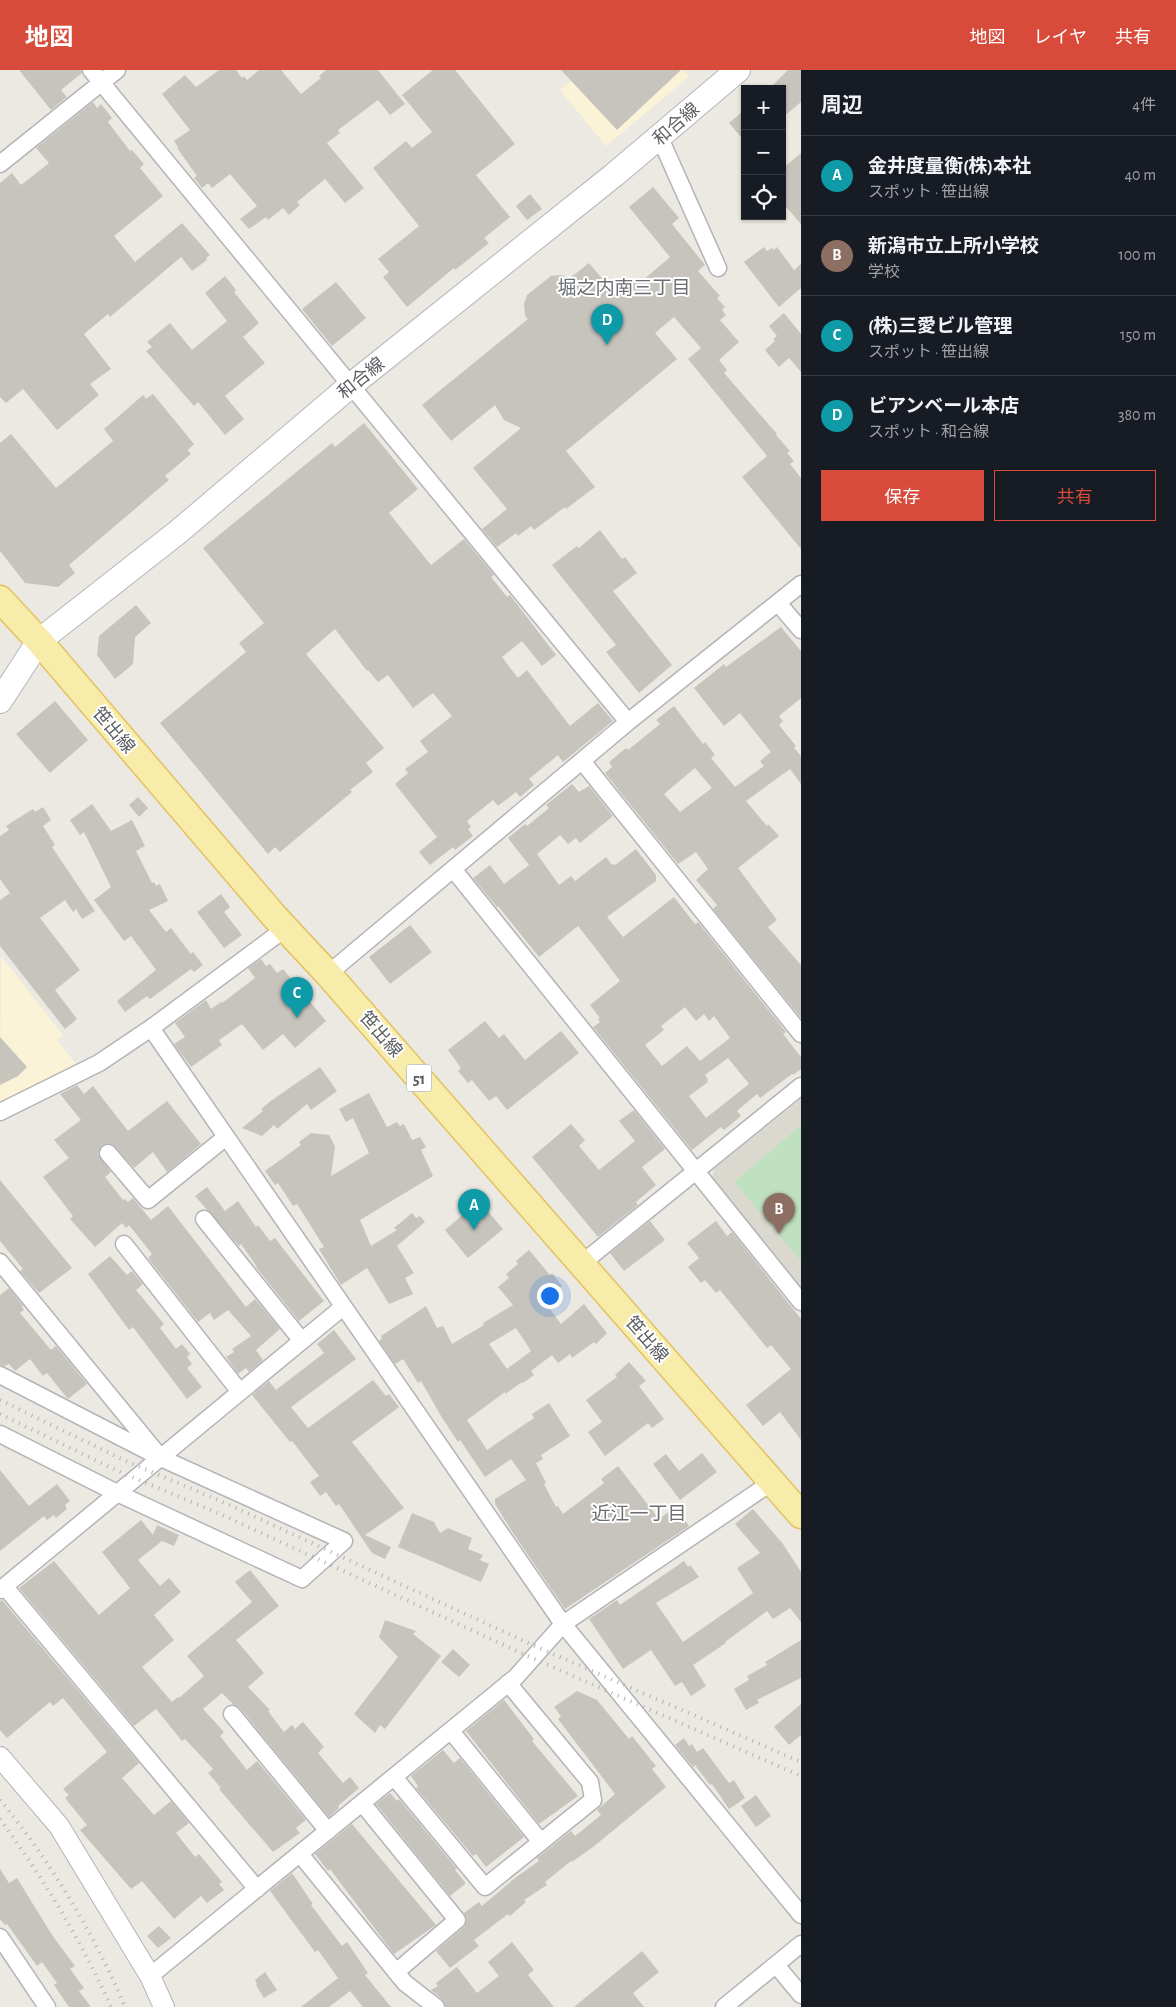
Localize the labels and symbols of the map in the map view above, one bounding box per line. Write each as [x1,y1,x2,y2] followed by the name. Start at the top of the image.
[649,99,703,149] street label: 和合線
[557,277,691,298] district label: 堀之内南三丁目
[591,304,623,345] pin: D
[334,353,388,403] street label: 和合線
[89,703,139,757] street label: 笹出線
[281,977,313,1018] pin: C
[356,1007,406,1061] street label: 笹出線
[406,1064,432,1091] road number: 51
[458,1189,490,1230] pin: A
[763,1193,795,1234] pin: B
[537,1283,563,1309] your location
[622,1312,672,1366] street label: 笹出線
[591,1504,687,1524] district label: 近江一丁目

